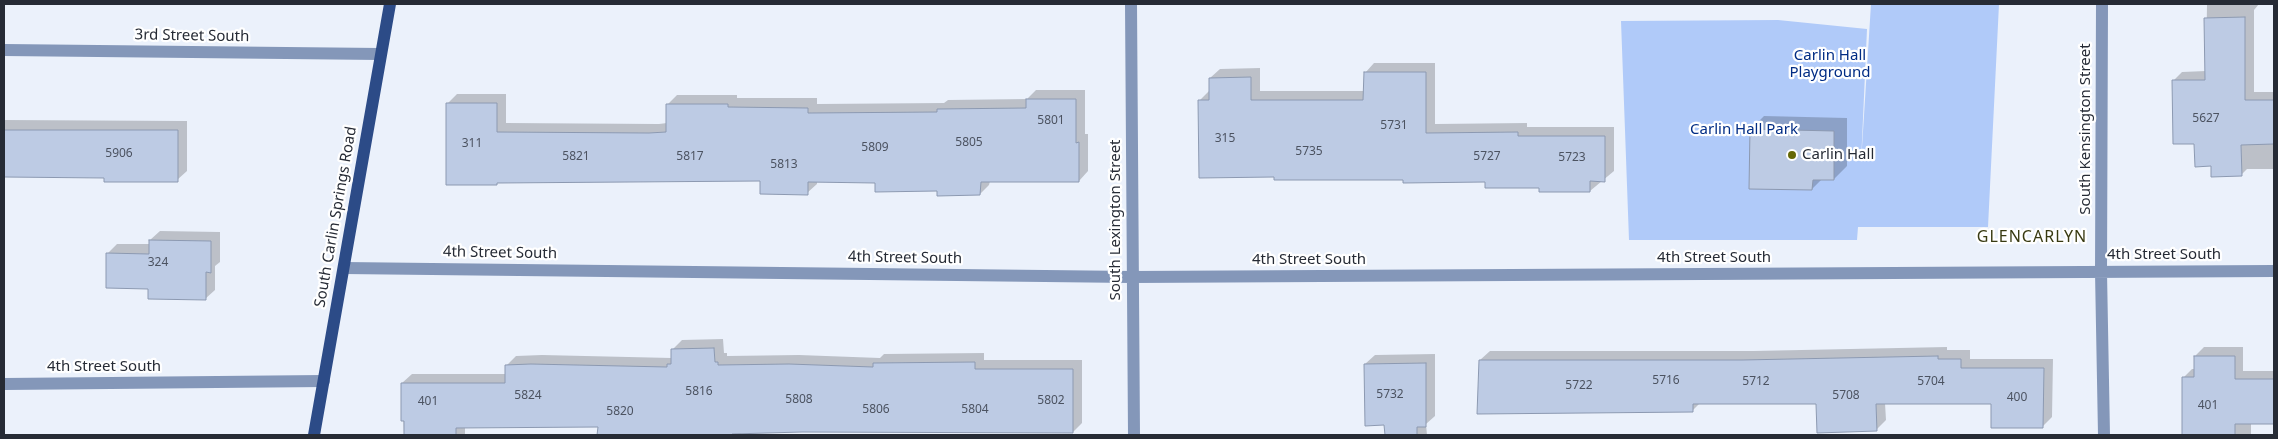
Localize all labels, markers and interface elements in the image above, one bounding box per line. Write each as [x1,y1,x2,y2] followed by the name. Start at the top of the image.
[135,26,249,46] street label: 3rd Street South
[2077,43,2095,215] street label: South Kensington Street
[1790,47,1870,82] park label: Carlin Hall Playground
[2192,112,2220,126] house number: 5627
[1037,114,1065,128] house number: 5801
[1380,119,1408,133] house number: 5731
[1690,121,1798,139] park label: Carlin Hall Park
[311,125,361,309] street label: South Carlin Springs Road
[1215,132,1235,146] house number: 315
[955,136,983,150] house number: 5805
[462,137,482,151] house number: 311
[1107,139,1125,301] street label: South Lexington Street
[861,141,889,155] house number: 5809
[1295,145,1323,159] house number: 5735
[1802,146,1874,164] place label: Carlin Hall
[105,147,133,161] house number: 5906
[1786,149,1798,161] marker: Carlin Hall
[562,150,590,164] house number: 5821
[676,150,704,164] house number: 5817
[1473,150,1501,164] house number: 5727
[1558,151,1586,165] house number: 5723
[770,158,798,172] house number: 5813
[1976,227,2088,247] district label: GLENCARLYN
[443,243,557,263] street label: 4th Street South
[2107,246,2221,264] street label: 4th Street South
[848,248,962,268] street label: 4th Street South
[1657,249,1771,267] street label: 4th Street South
[1252,251,1366,269] street label: 4th Street South
[148,256,168,270] house number: 324
[47,358,161,376] street label: 4th Street South
[1652,374,1680,388] house number: 5716
[1742,375,1770,389] house number: 5712
[1917,375,1945,389] house number: 5704
[1565,379,1593,393] house number: 5722
[685,385,713,399] house number: 5816
[1376,388,1404,402] house number: 5732
[514,389,542,403] house number: 5824
[1832,389,1860,403] house number: 5708
[2007,391,2027,405] house number: 400
[785,393,813,407] house number: 5808
[1037,394,1065,408] house number: 5802
[418,395,438,409] house number: 401
[2198,399,2218,413] house number: 401
[862,403,890,417] house number: 5806
[961,403,989,417] house number: 5804
[606,405,634,419] house number: 5820

